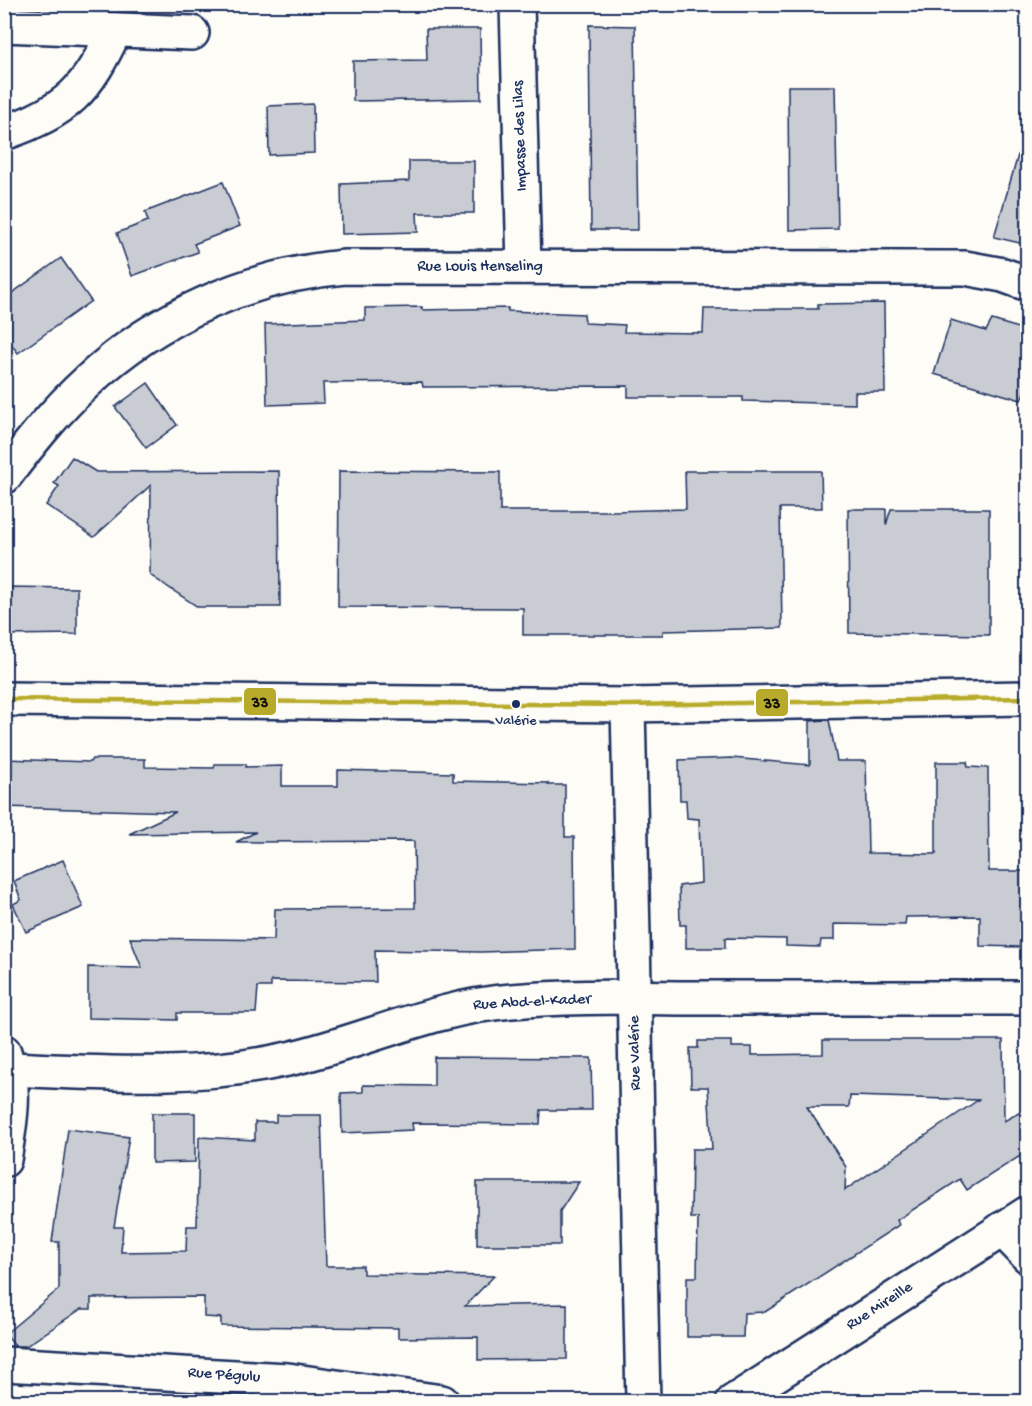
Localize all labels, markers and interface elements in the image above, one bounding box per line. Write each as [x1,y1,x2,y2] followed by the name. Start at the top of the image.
[510,79,532,192] street label: Impasse des Lilas
[417,258,543,277] street label: Rue Louis Henseling
[243,687,277,716] line badge: 33
[755,688,789,717] line badge: 33
[251,695,268,714] text: 33
[763,696,780,715] text: 33
[510,698,522,710] marker: Valérie
[494,713,537,730] place label: Valérie
[473,990,593,1016] street label: Rue Abd-el-Kader
[626,1015,646,1091] street label: Rue Valérie
[843,1278,917,1335] street label: Rue Mireille
[187,1364,261,1388] street label: Rue Pégulu

